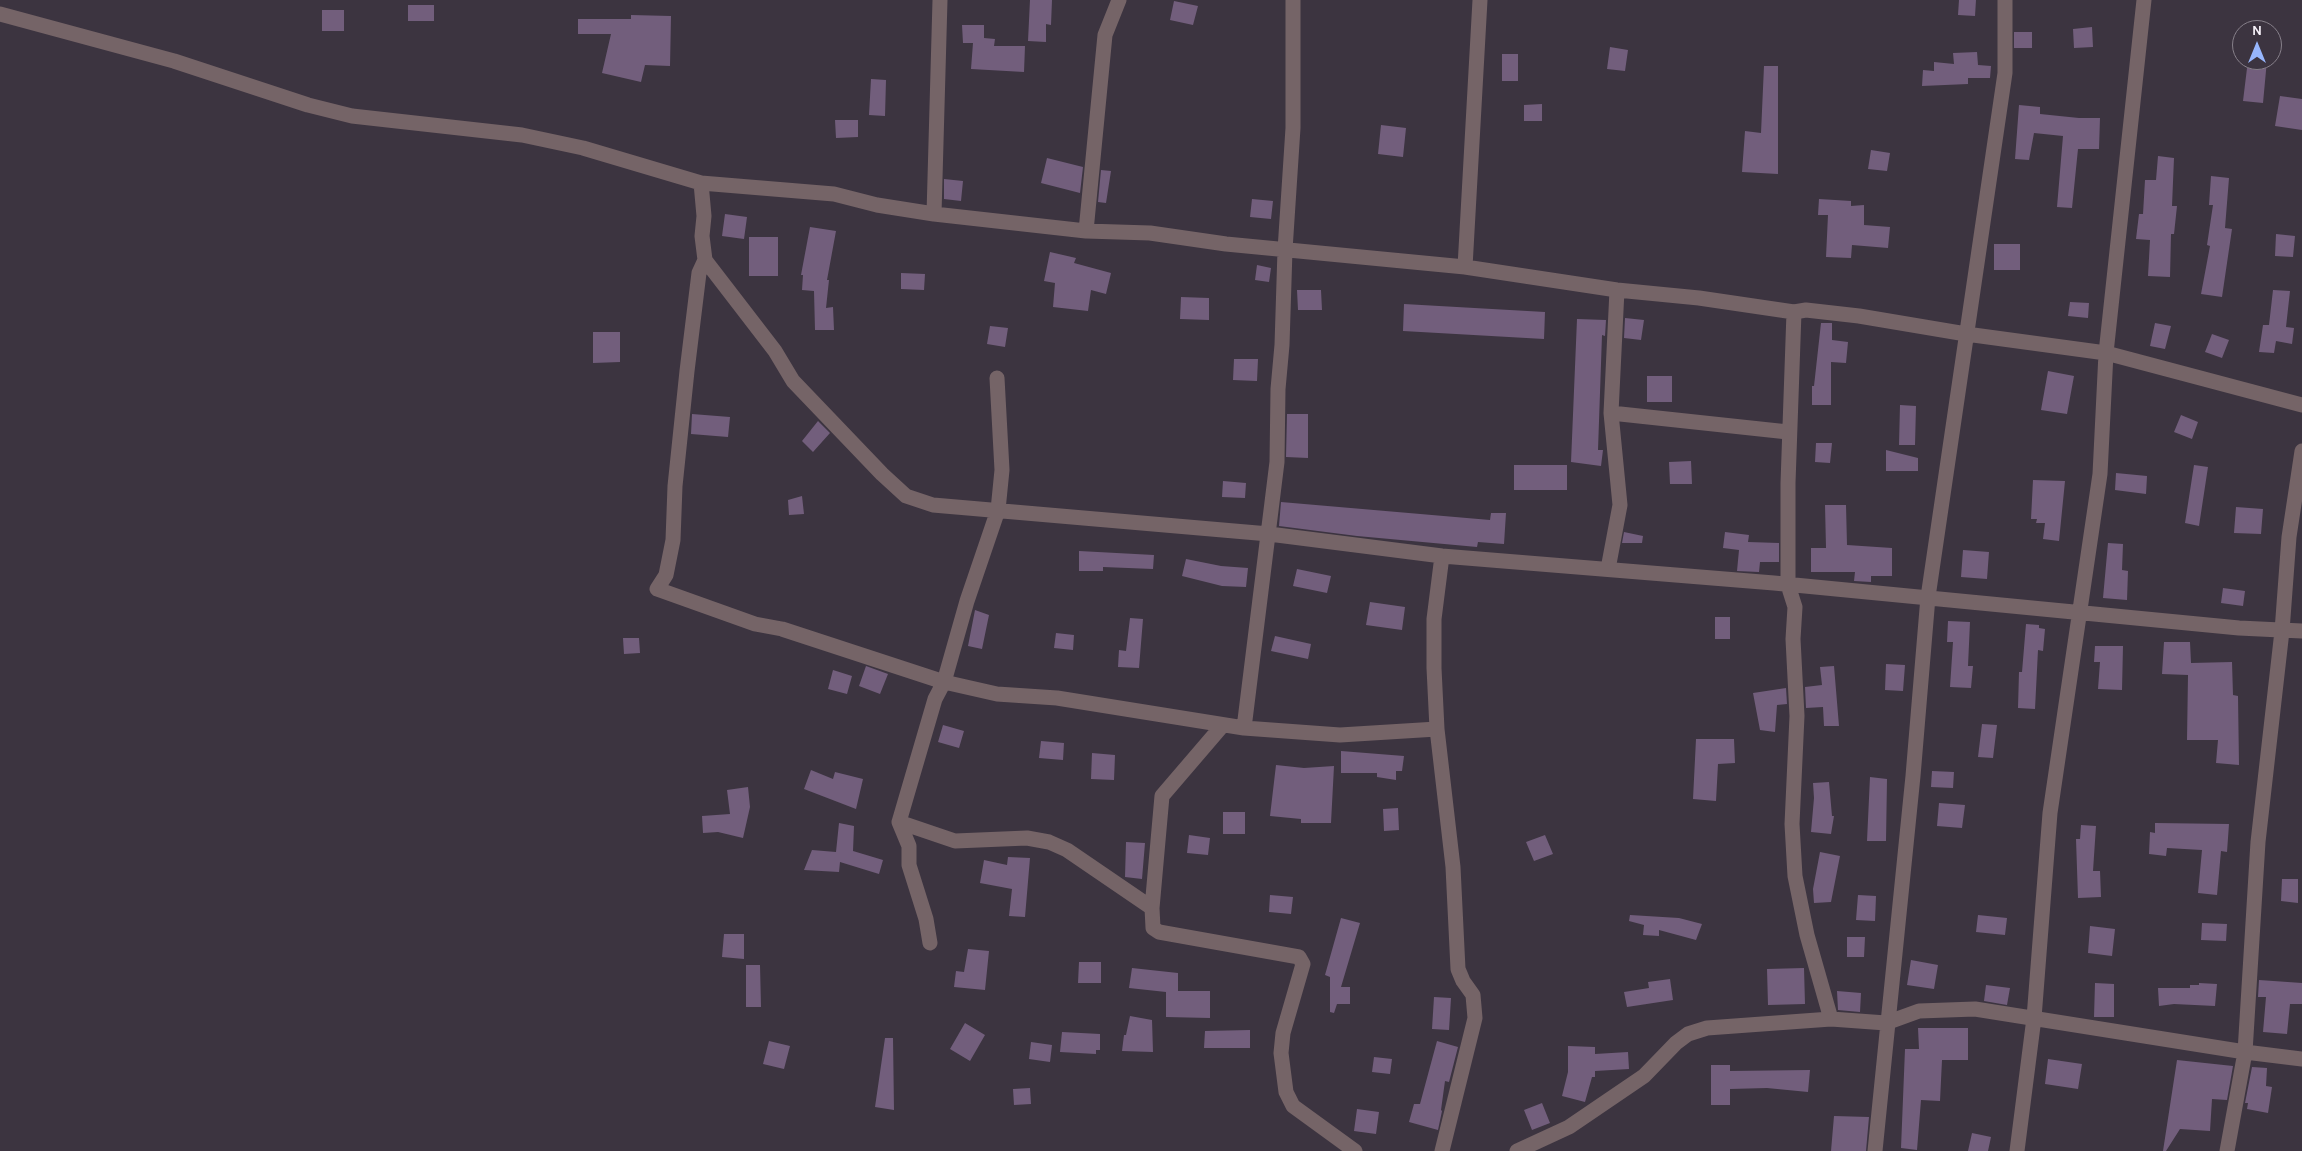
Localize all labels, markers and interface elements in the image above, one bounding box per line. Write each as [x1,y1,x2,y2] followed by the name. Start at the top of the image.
[2232,20,2282,70] north arrow
[2252,22,2262,39] text: N

